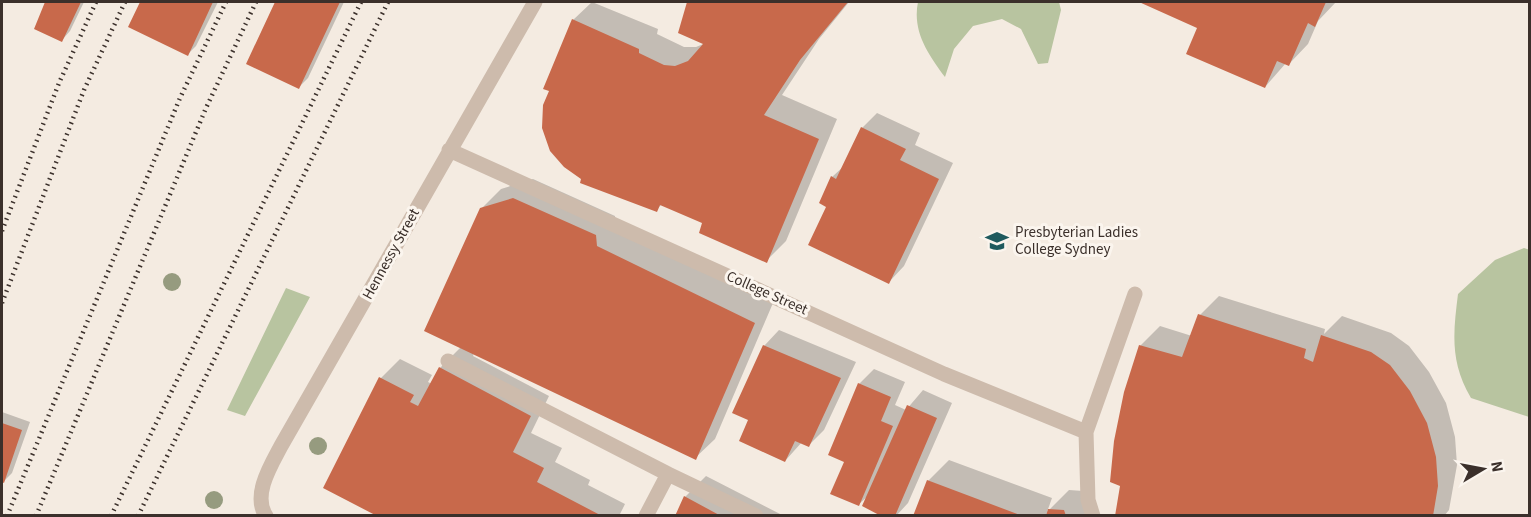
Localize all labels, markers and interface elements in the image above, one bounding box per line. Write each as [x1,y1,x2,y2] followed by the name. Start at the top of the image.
[357,205,425,303] street label: Hennessy Street
[1015,222,1138,260] place label: Presbyterian Ladies College Sydney
[984,228,1010,254] school or university icon: Presbyterian Ladies College Sydney
[723,266,811,320] street label: College Street
[1453,439,1513,499] north arrow
[1485,459,1509,474] text: N

